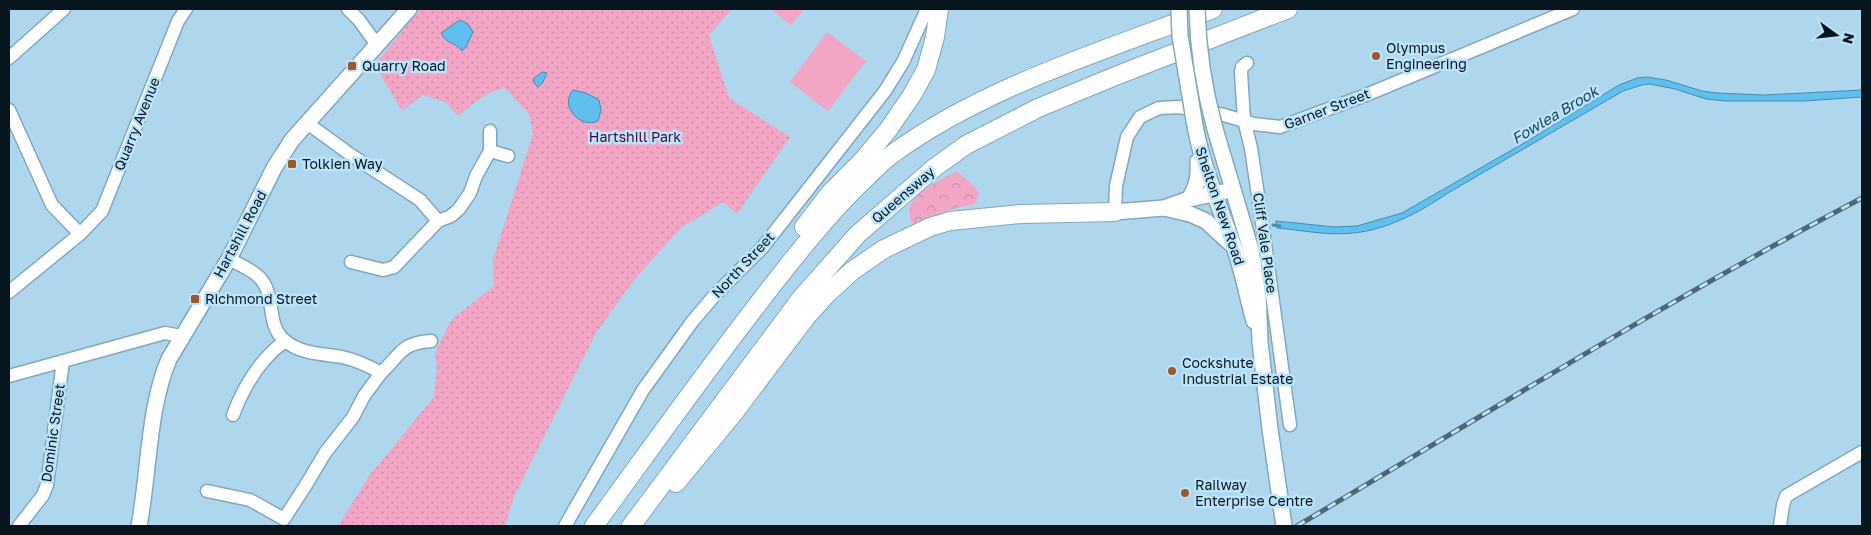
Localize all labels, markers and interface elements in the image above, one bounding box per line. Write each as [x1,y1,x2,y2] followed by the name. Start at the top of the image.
[1811,10,1861,60] north arrow
[1839,31,1859,46] text: N
[1386,39,1467,72] place label: Olympus Engineering
[1370,50,1382,62] marker: Olympus Engineering
[362,57,446,74] place label: Quarry Road
[346,60,358,72] marker: Quarry Road
[110,75,163,173] street label: Quarry Avenue
[1508,81,1602,147] water label: Fowlea Brook
[1282,84,1372,133] street label: Garner Street
[589,128,681,145] park label: Hartshill Park
[1192,145,1249,267] street label: Shelton New Road
[302,155,383,172] place label: Tolkien Way
[286,158,298,170] marker: Tolkien Way
[868,163,938,227] street label: Queensway
[209,187,270,280] street label: Hartshill Road
[1250,192,1281,294] street label: Cliff Vale Place
[708,228,777,301] street label: North Street
[205,290,317,307] place label: Richmond Street
[189,293,201,305] marker: Richmond Street
[1182,354,1293,387] place label: Cockshute Industrial Estate
[1166,365,1178,377] marker: Cockshute Industrial Estate
[37,383,68,483] street label: Dominic Street
[1195,476,1313,509] place label: Railway Enterprise Centre
[1179,487,1191,499] marker: Railway Enterprise Centre

